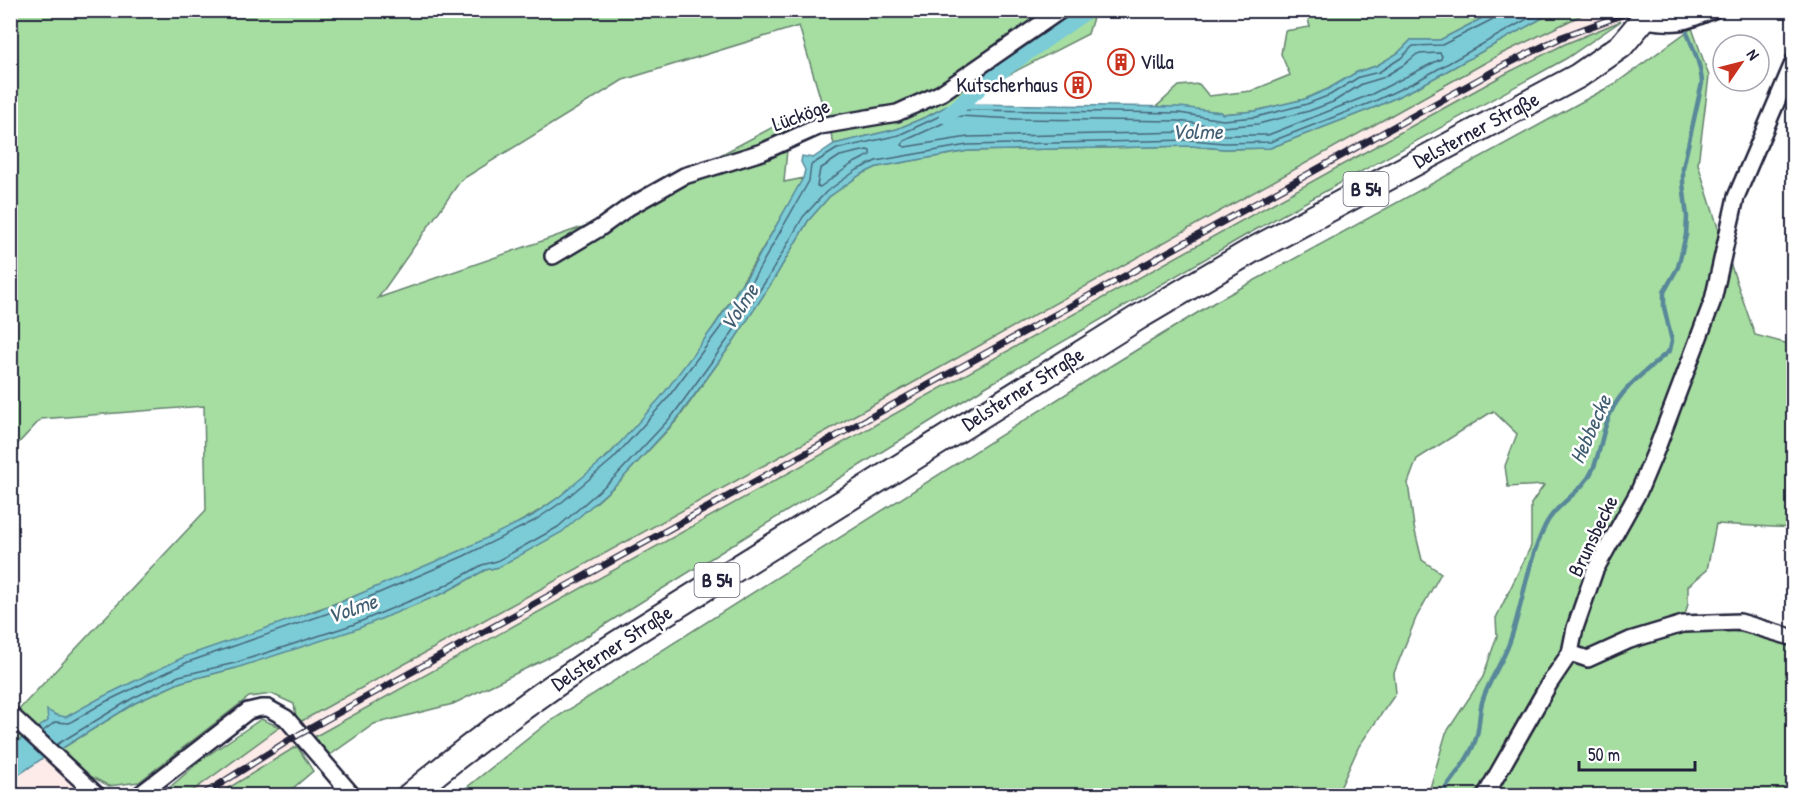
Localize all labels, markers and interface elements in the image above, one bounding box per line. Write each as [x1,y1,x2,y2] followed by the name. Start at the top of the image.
[1711,33,1771,93] north arrow
[1742,45,1765,65] text: N
[1106,47,1136,77] building icon: Villa
[1140,47,1174,76] place label: Villa
[956,70,1058,99] place label: Kutscherhaus
[1063,70,1093,100] building icon: Kutscherhaus
[1408,84,1544,175] street label: Delsterner Straße
[768,91,834,138] street label: Lücköge
[1172,116,1224,146] water label: Volme
[1344,172,1388,206] road number: B 54
[713,276,766,336] water label: Volme
[956,339,1089,438] street label: Delsterner Straße
[1562,389,1619,468] water label: Hebbecke
[1560,490,1625,581] street label: Brunsbecke
[694,563,740,597] road number: B 54
[323,585,382,630] water label: Volme
[546,598,678,698] street label: Delsterner Straße
[1579,734,1694,772] scale bar
[1588,742,1620,767] text: 50 m

